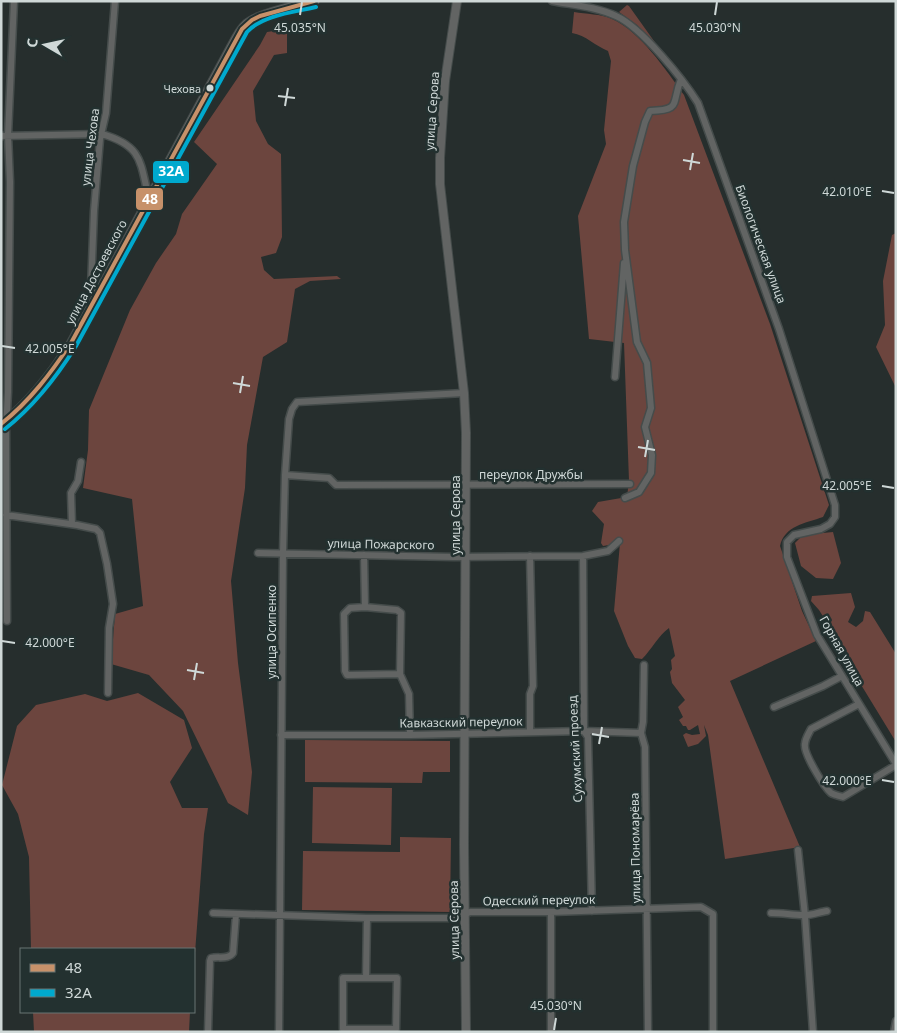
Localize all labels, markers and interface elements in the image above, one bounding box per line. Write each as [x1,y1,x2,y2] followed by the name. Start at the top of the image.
[274,19,326,36] text: 45.035°N
[689,19,741,36] text: 45.030°N
[20,20,70,70] north arrow
[22,37,42,49] text: С
[421,71,443,151] street label: улица Серова
[164,81,201,96] place label: Чехова
[205,83,215,93] marker: Чехова
[77,107,103,187] street label: улица Чехова
[152,160,190,184] line badge: 32A
[158,161,184,180] text: 32A
[732,182,790,306] street label: Биологическая улица
[822,183,872,200] text: 42.010°E
[135,187,164,211] line badge: 48
[142,189,158,208] text: 48
[61,217,131,327] street label: улица Достоевского
[25,340,75,357] text: 42.005°E
[479,466,583,483] street label: переулок Дружбы
[447,475,464,555] street label: улица Серова
[822,477,872,494] text: 42.005°E
[327,535,435,553] street label: улица Пожарского
[263,585,280,679] street label: улица Осипенко
[816,613,868,689] street label: Горная улица
[25,634,75,651] text: 42.000°E
[564,694,586,803] street label: Сухумский проезд
[399,712,523,732] street label: Кавказский переулок
[822,772,872,789] text: 42.000°E
[626,792,644,904] street label: улица Пономарёва
[445,880,463,960] street label: улица Серова
[483,891,596,909] street label: Одесский переулок
[20,948,195,1013] legend
[65,957,82,977] text: 48
[65,982,92,1002] text: 32A
[530,997,582,1014] text: 45.030°N

